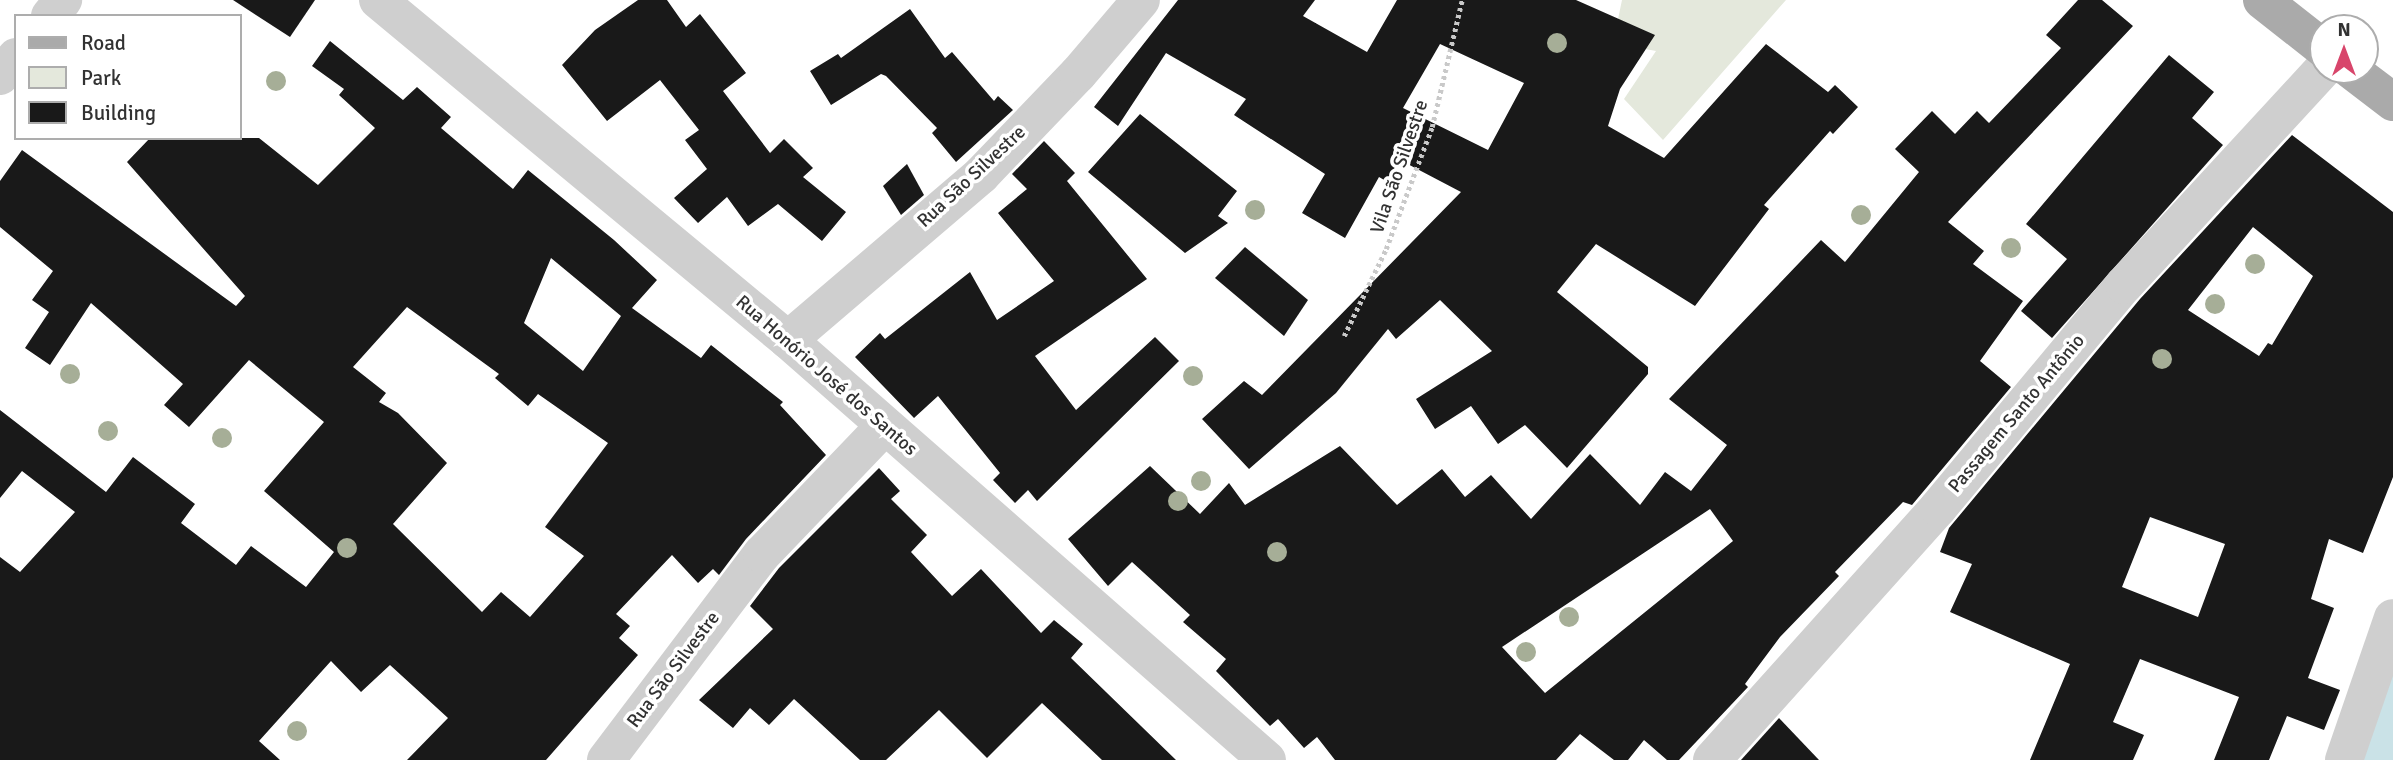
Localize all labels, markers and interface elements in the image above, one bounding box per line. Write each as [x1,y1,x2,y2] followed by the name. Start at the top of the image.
[14,14,242,140] legend
[2309,14,2379,84] north arrow
[2337,18,2351,42] text: N
[81,30,126,56] text: Road
[81,65,121,91] text: Park
[1366,97,1434,237] street label: Vila São Silvestre
[81,100,156,126] text: Building
[913,121,1031,233] street label: Rua São Silvestre
[731,291,921,461] street label: Rua Honório José dos Santos
[1944,330,2090,498] street label: Passagem Santo Antônio
[623,607,725,733] street label: Rua São Silvestre

